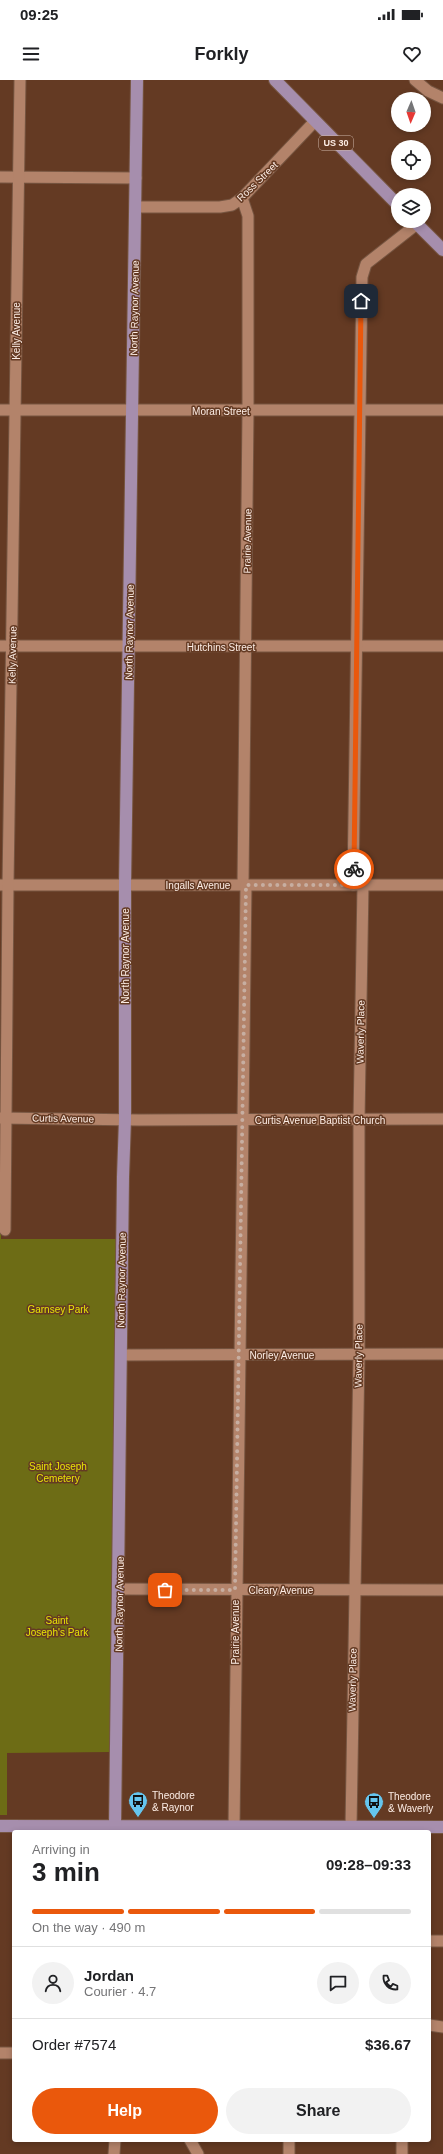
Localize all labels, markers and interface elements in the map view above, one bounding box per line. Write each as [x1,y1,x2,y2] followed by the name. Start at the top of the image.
[20,6,58,23] text: 09:25
[20,43,42,65] icon: menu
[401,43,423,65] icon: heart
[194,44,249,64] text: Forkly
[391,92,431,132] north arrow
[391,92,431,228] map controls
[319,136,353,150] road number: US 30
[391,140,431,180] button: locate
[235,159,280,203] street label: Ross Street
[391,188,431,228] button: layers
[128,260,141,356] street label: North Raynor Avenue
[344,284,378,318] pin
[350,290,372,312] icon: home
[11,302,22,360] street label: Kelly Avenue
[192,406,250,417] street label: Moran Street
[241,508,254,574] street label: Prairie Avenue
[123,584,136,680] street label: North Raynor Avenue
[6,626,19,684] street label: Kelly Avenue
[187,642,255,653] street label: Hutchins Street
[334,849,374,889] courier
[343,858,365,880] icon: bike
[166,880,231,891] street label: Ingalls Avenue
[120,908,131,1004] street label: North Raynor Avenue
[354,1000,367,1064] street label: Waverly Place
[32,1112,95,1125] street label: Curtis Avenue
[255,1115,385,1126] street label: Curtis Avenue Baptist Church
[115,1232,128,1328] street label: North Raynor Avenue
[27,1304,90,1315] park label: Garnsey Park
[352,1324,365,1388] street label: Waverly Place
[250,1350,315,1361] street label: Norley Avenue
[29,1461,87,1484] park label: Saint Joseph Cemetery
[113,1556,126,1652] street label: North Raynor Avenue
[148,1573,182,1607] pin
[154,1579,176,1601] icon: bag
[249,1585,314,1596] street label: Cleary Avenue
[230,1599,241,1664] street label: Prairie Avenue
[26,1615,89,1638] park label: Saint Joseph's Park
[346,1648,359,1712] street label: Waverly Place
[127,1790,149,1818] bus stop icon: Theodore & Raynor
[152,1790,195,1813] place label: Theodore & Raynor
[363,1791,385,1819] bus stop icon: Theodore & Waverly
[388,1791,433,1814] place label: Theodore & Waverly
[32,1842,90,1857] text: Arriving in
[326,1856,411,1873] text: 09:28–09:33
[32,1857,100,1887] text: 3 min
[32,1920,145,1935] text: On the way · 490 m
[32,1962,74,2004] button: person
[317,1962,359,2004] button: chat
[369,1962,411,2004] button: phone
[84,1967,134,1984] text: Jordan
[84,1984,156,1999] text: Courier · 4.7
[32,2036,116,2053] text: Order #7574
[365,2036,411,2053] text: $36.67
[32,2088,218,2134] button: Help
[226,2088,411,2134] button: Share

